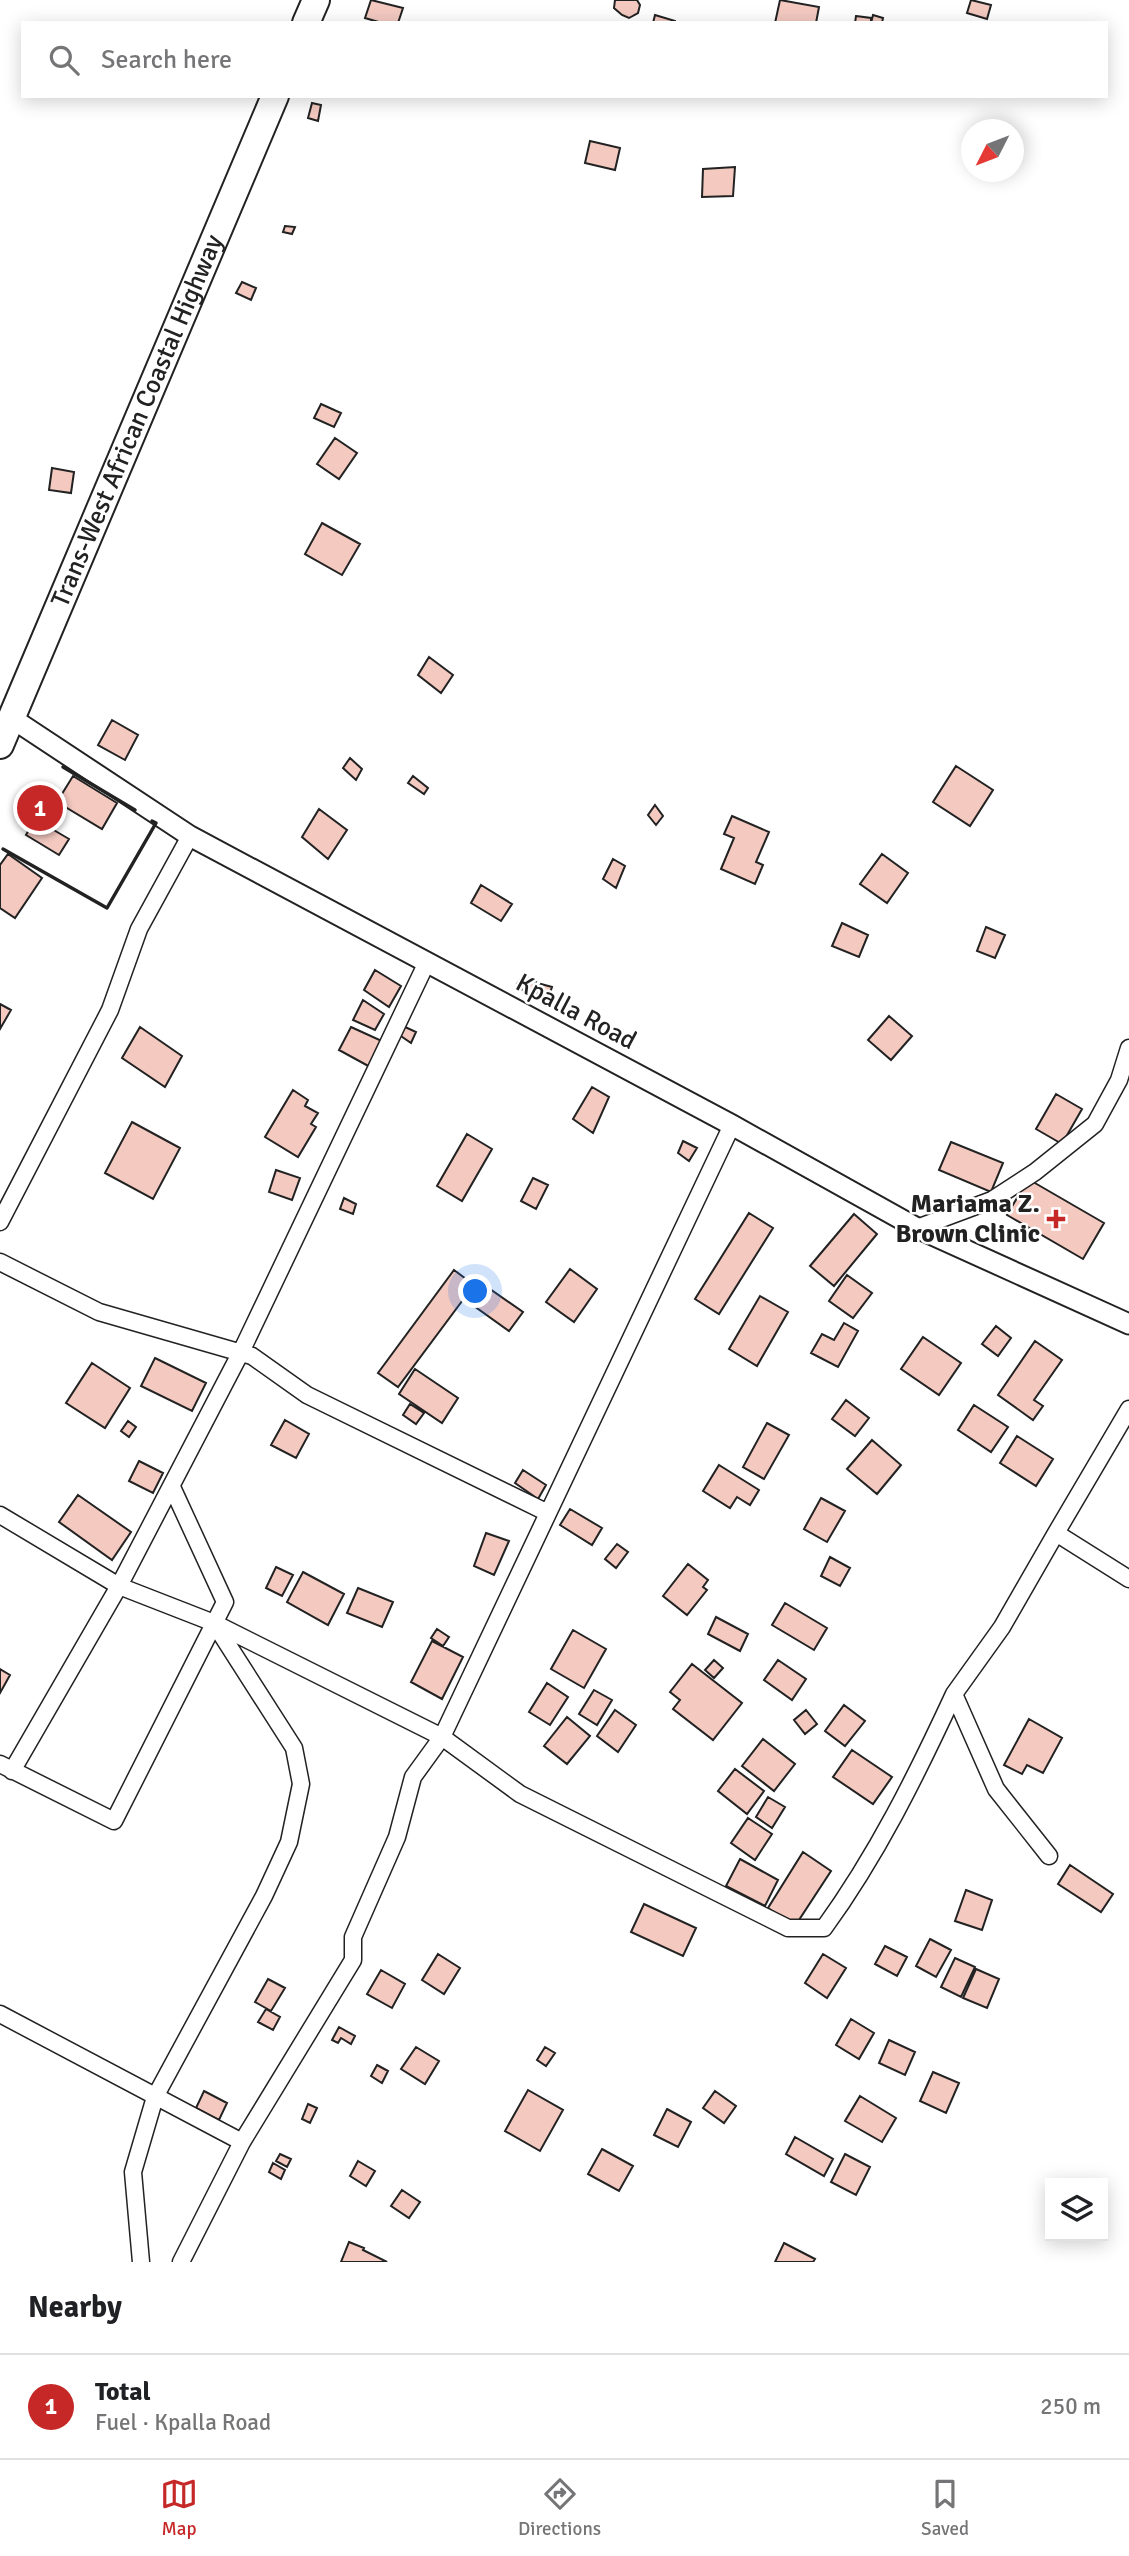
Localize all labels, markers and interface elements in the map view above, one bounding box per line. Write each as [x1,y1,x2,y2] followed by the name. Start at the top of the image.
[21,21,1108,98] search box
[45,41,83,79] icon: search
[101,44,232,76] text: Search here
[961,119,1024,182] north arrow
[44,230,230,612] street label: Trans-West African Coastal Highway
[17,782,63,834] pin: 1
[510,967,642,1057] street label: Kpalla Road
[895,1188,1040,1250] place label: Mariama Z. Brown Clinic
[1046,1209,1066,1229] marker: Mariama Z. Brown Clinic
[458,1274,492,1308] your location
[1045,2178,1108,2241] map controls
[1045,2178,1108,2241] button: layers
[28,2289,122,2326] text: Nearby
[95,2376,151,2408] text: Total
[45,2392,57,2421] text: 1
[1040,2392,1101,2421] text: 250 m
[95,2408,271,2437] text: Fuel · Kpalla Road
[160,2475,198,2541] tab: Map
[518,2475,601,2541] tab: Directions
[921,2475,969,2541] tab: Saved

